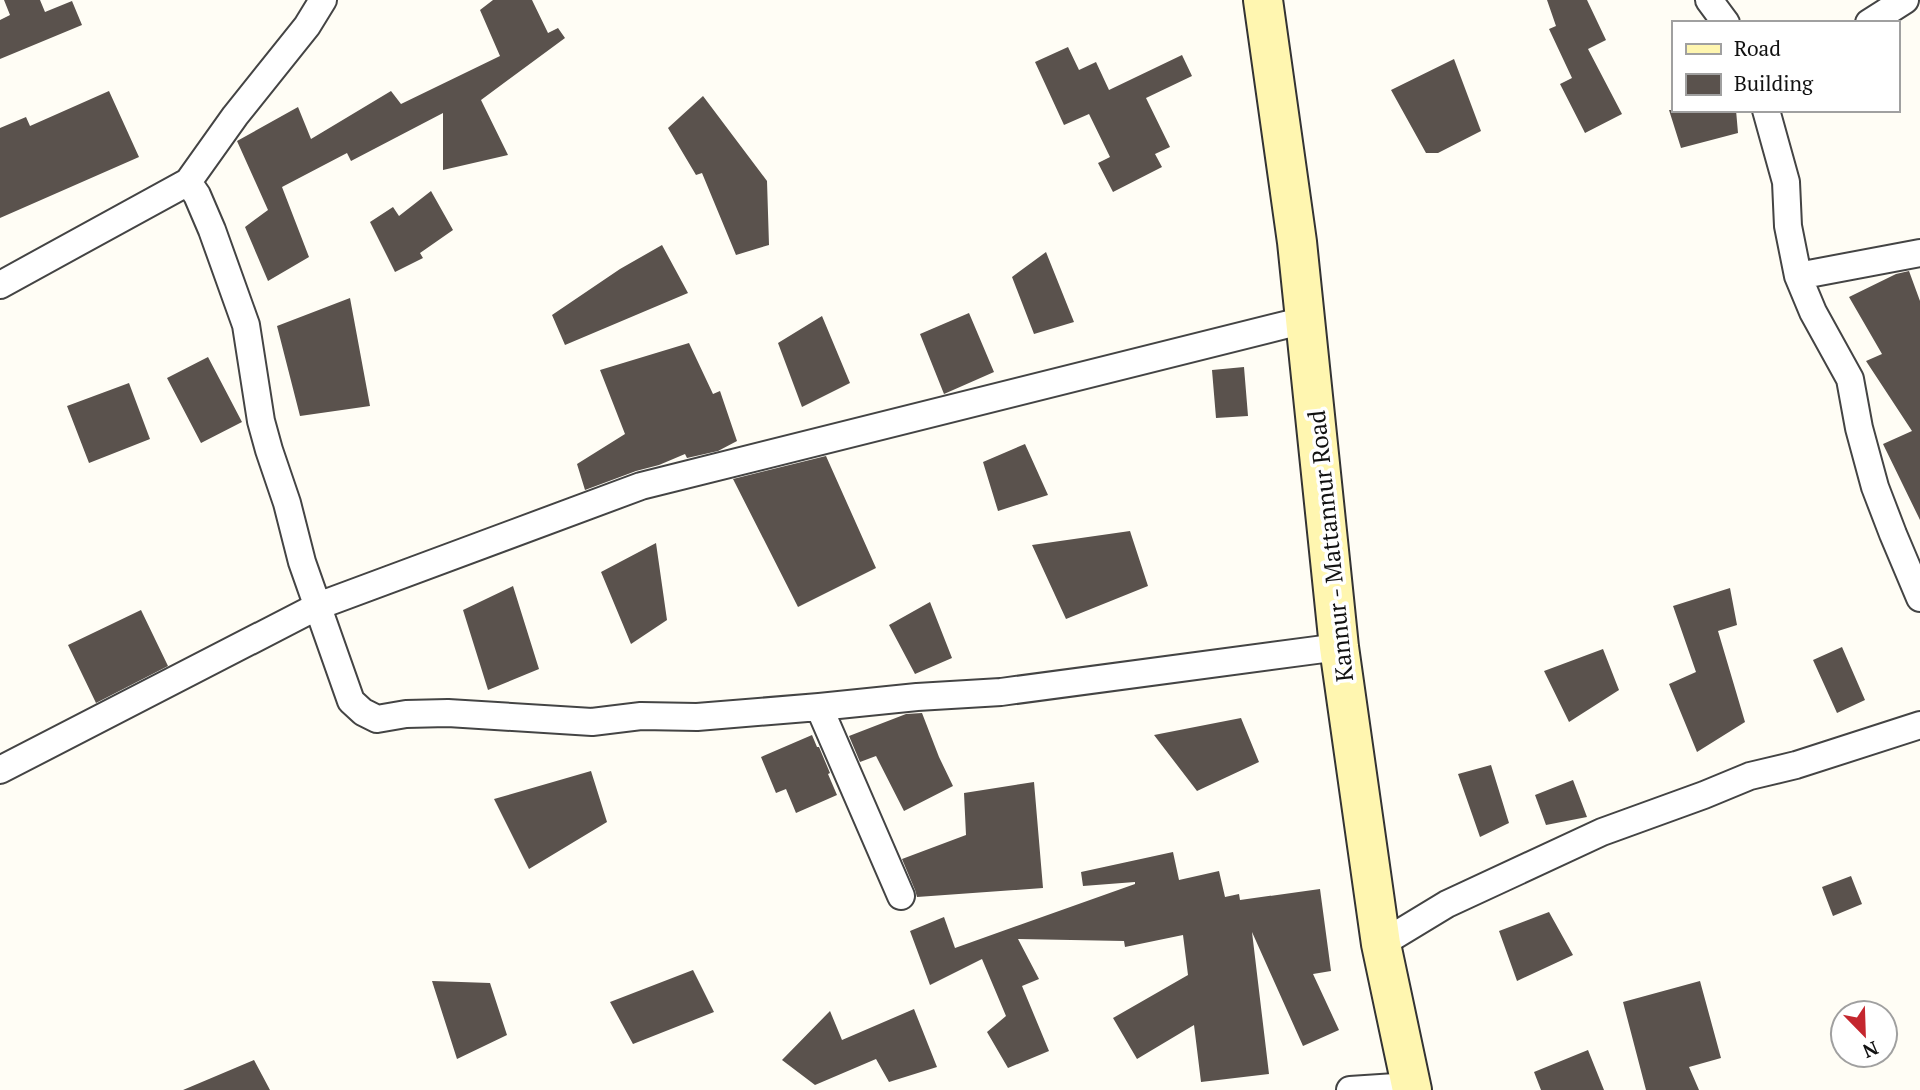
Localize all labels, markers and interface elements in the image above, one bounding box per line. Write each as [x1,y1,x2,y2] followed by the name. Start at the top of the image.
[1672,21,1899,112] legend
[1734,34,1781,62] text: Road
[1734,69,1814,97] text: Building
[1300,409,1360,683] street label: Kannur - Mattannur Road
[1829,999,1899,1069] north arrow
[1859,1036,1882,1065] text: N

